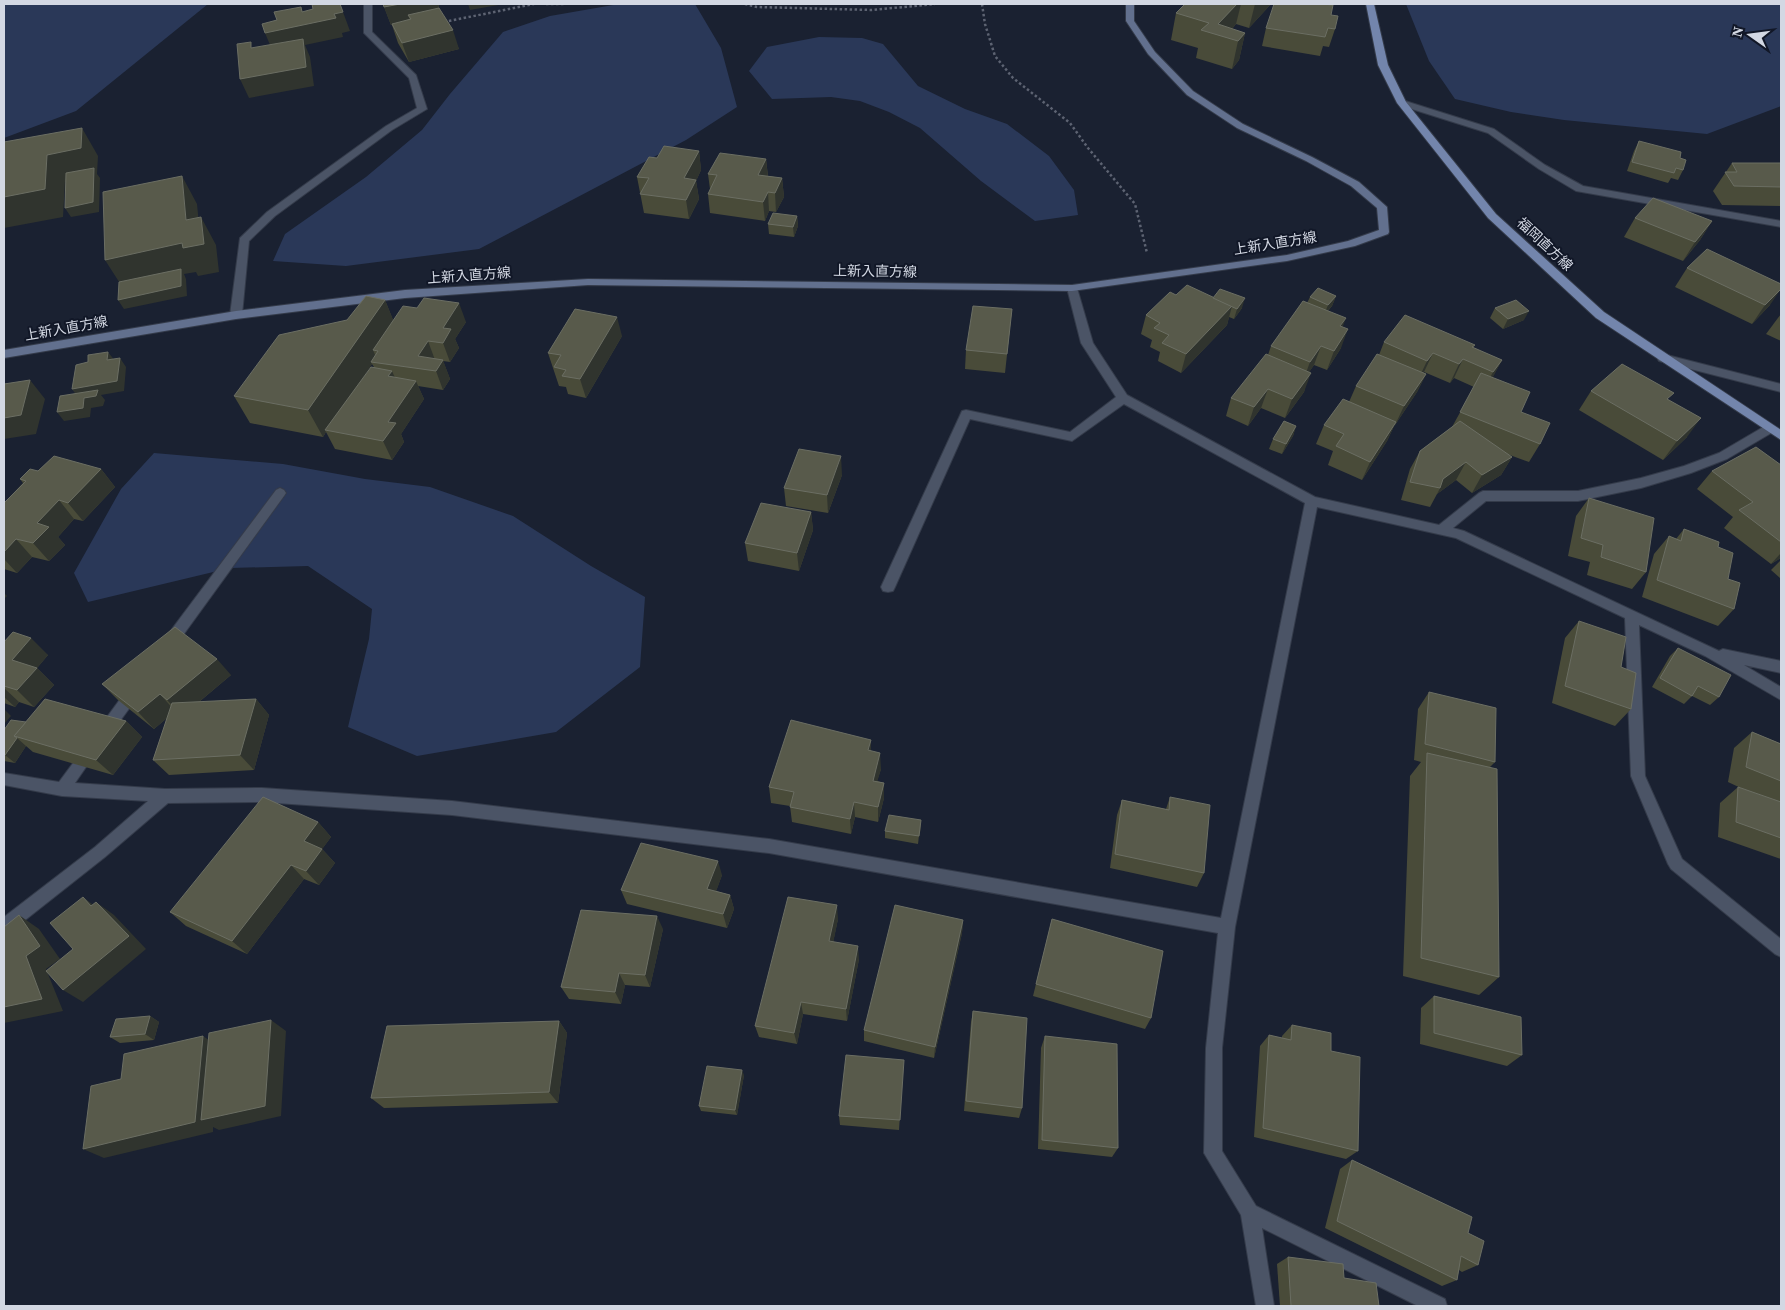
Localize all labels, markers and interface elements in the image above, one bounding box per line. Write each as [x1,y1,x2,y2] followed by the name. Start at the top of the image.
[1725,10,1775,60] north arrow
[1726,24,1748,39] text: N
[1513,213,1577,275] street label: 福岡直方線
[1232,227,1318,259] street label: 上新入直方線
[833,260,917,282] street label: 上新入直方線
[426,262,512,288] street label: 上新入直方線
[23,311,109,345] street label: 上新入直方線

